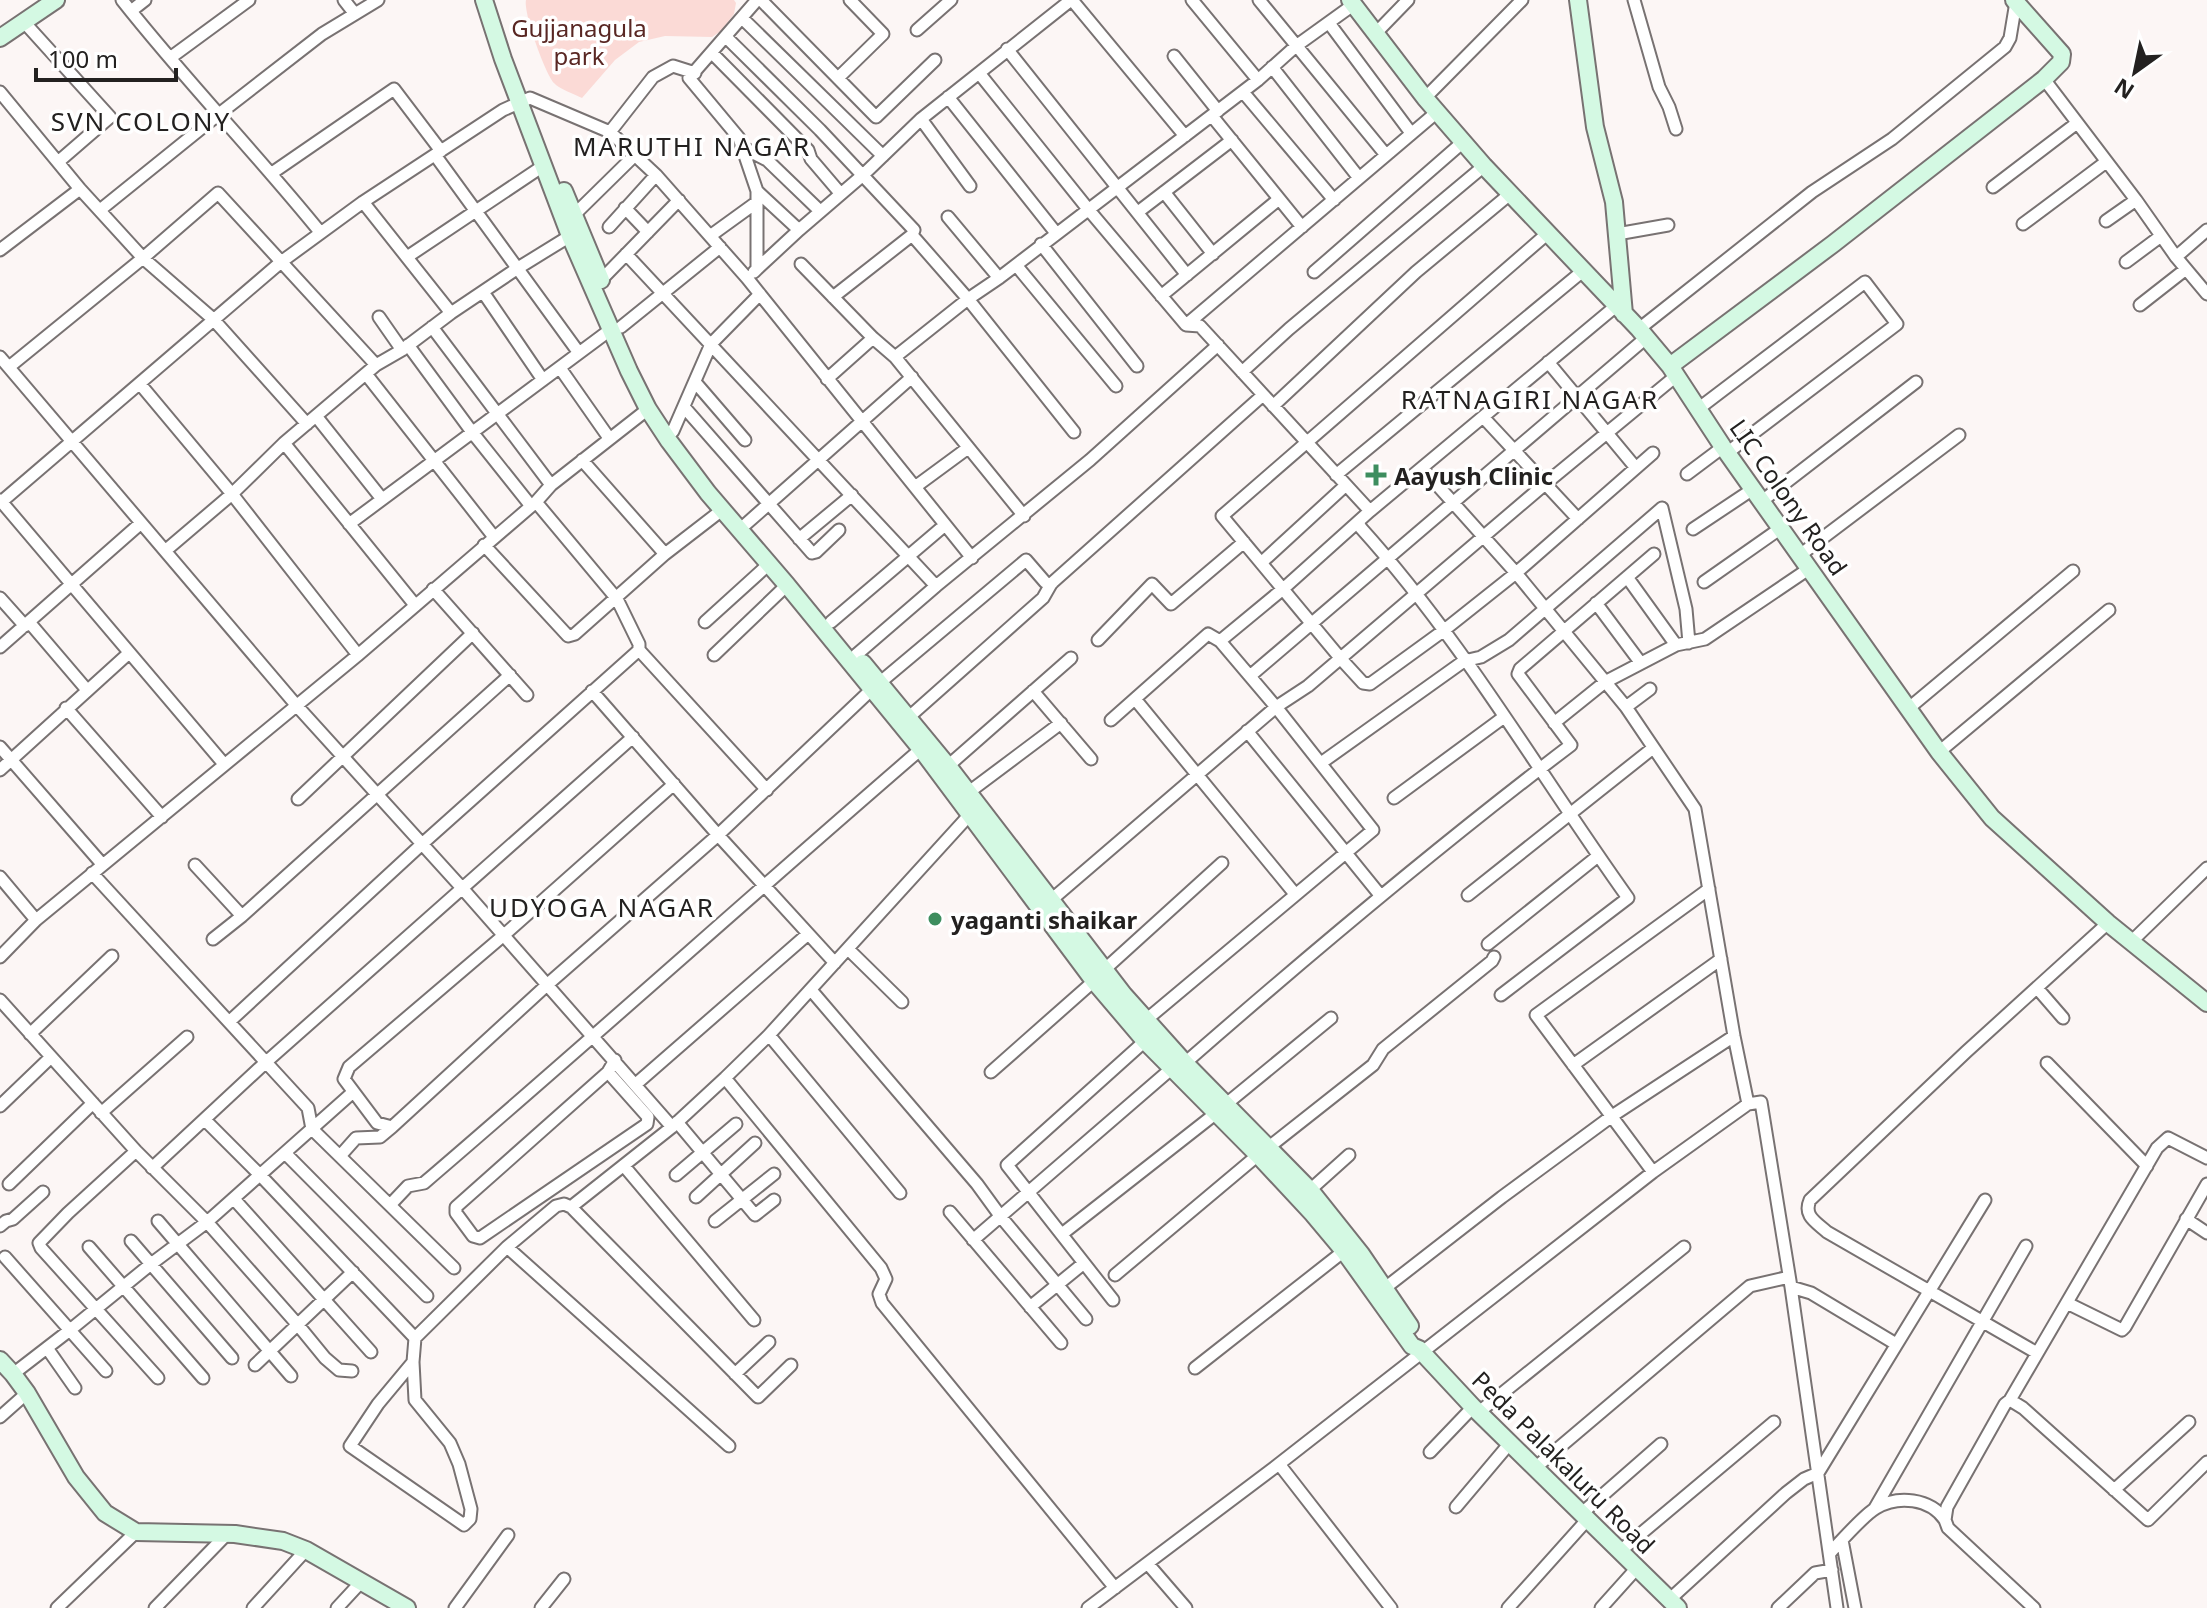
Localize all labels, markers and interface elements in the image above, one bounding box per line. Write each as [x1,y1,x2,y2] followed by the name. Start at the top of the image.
[511,11,647,72] park label: Gujjanagula park
[36,32,176,82] scale bar
[2095,32,2175,112] north arrow
[48,42,118,75] text: 100 m
[2108,72,2139,107] text: N
[51,103,231,139] district label: SVN COLONY
[573,128,811,164] district label: MARUTHI NAGAR
[1401,381,1659,417] district label: RATNAGIRI NAGAR
[1723,412,1855,582] street label: LIC Colony Road
[1394,459,1553,492] place label: Aayush Clinic
[1365,464,1387,486] marker: Aayush Clinic
[489,889,715,925] district label: UDYOGA NAGAR
[951,903,1138,936] place label: yaganti shaikar
[926,910,944,928] marker: yaganti shaikar
[1465,1363,1663,1561] street label: Peda Palakaluru Road

